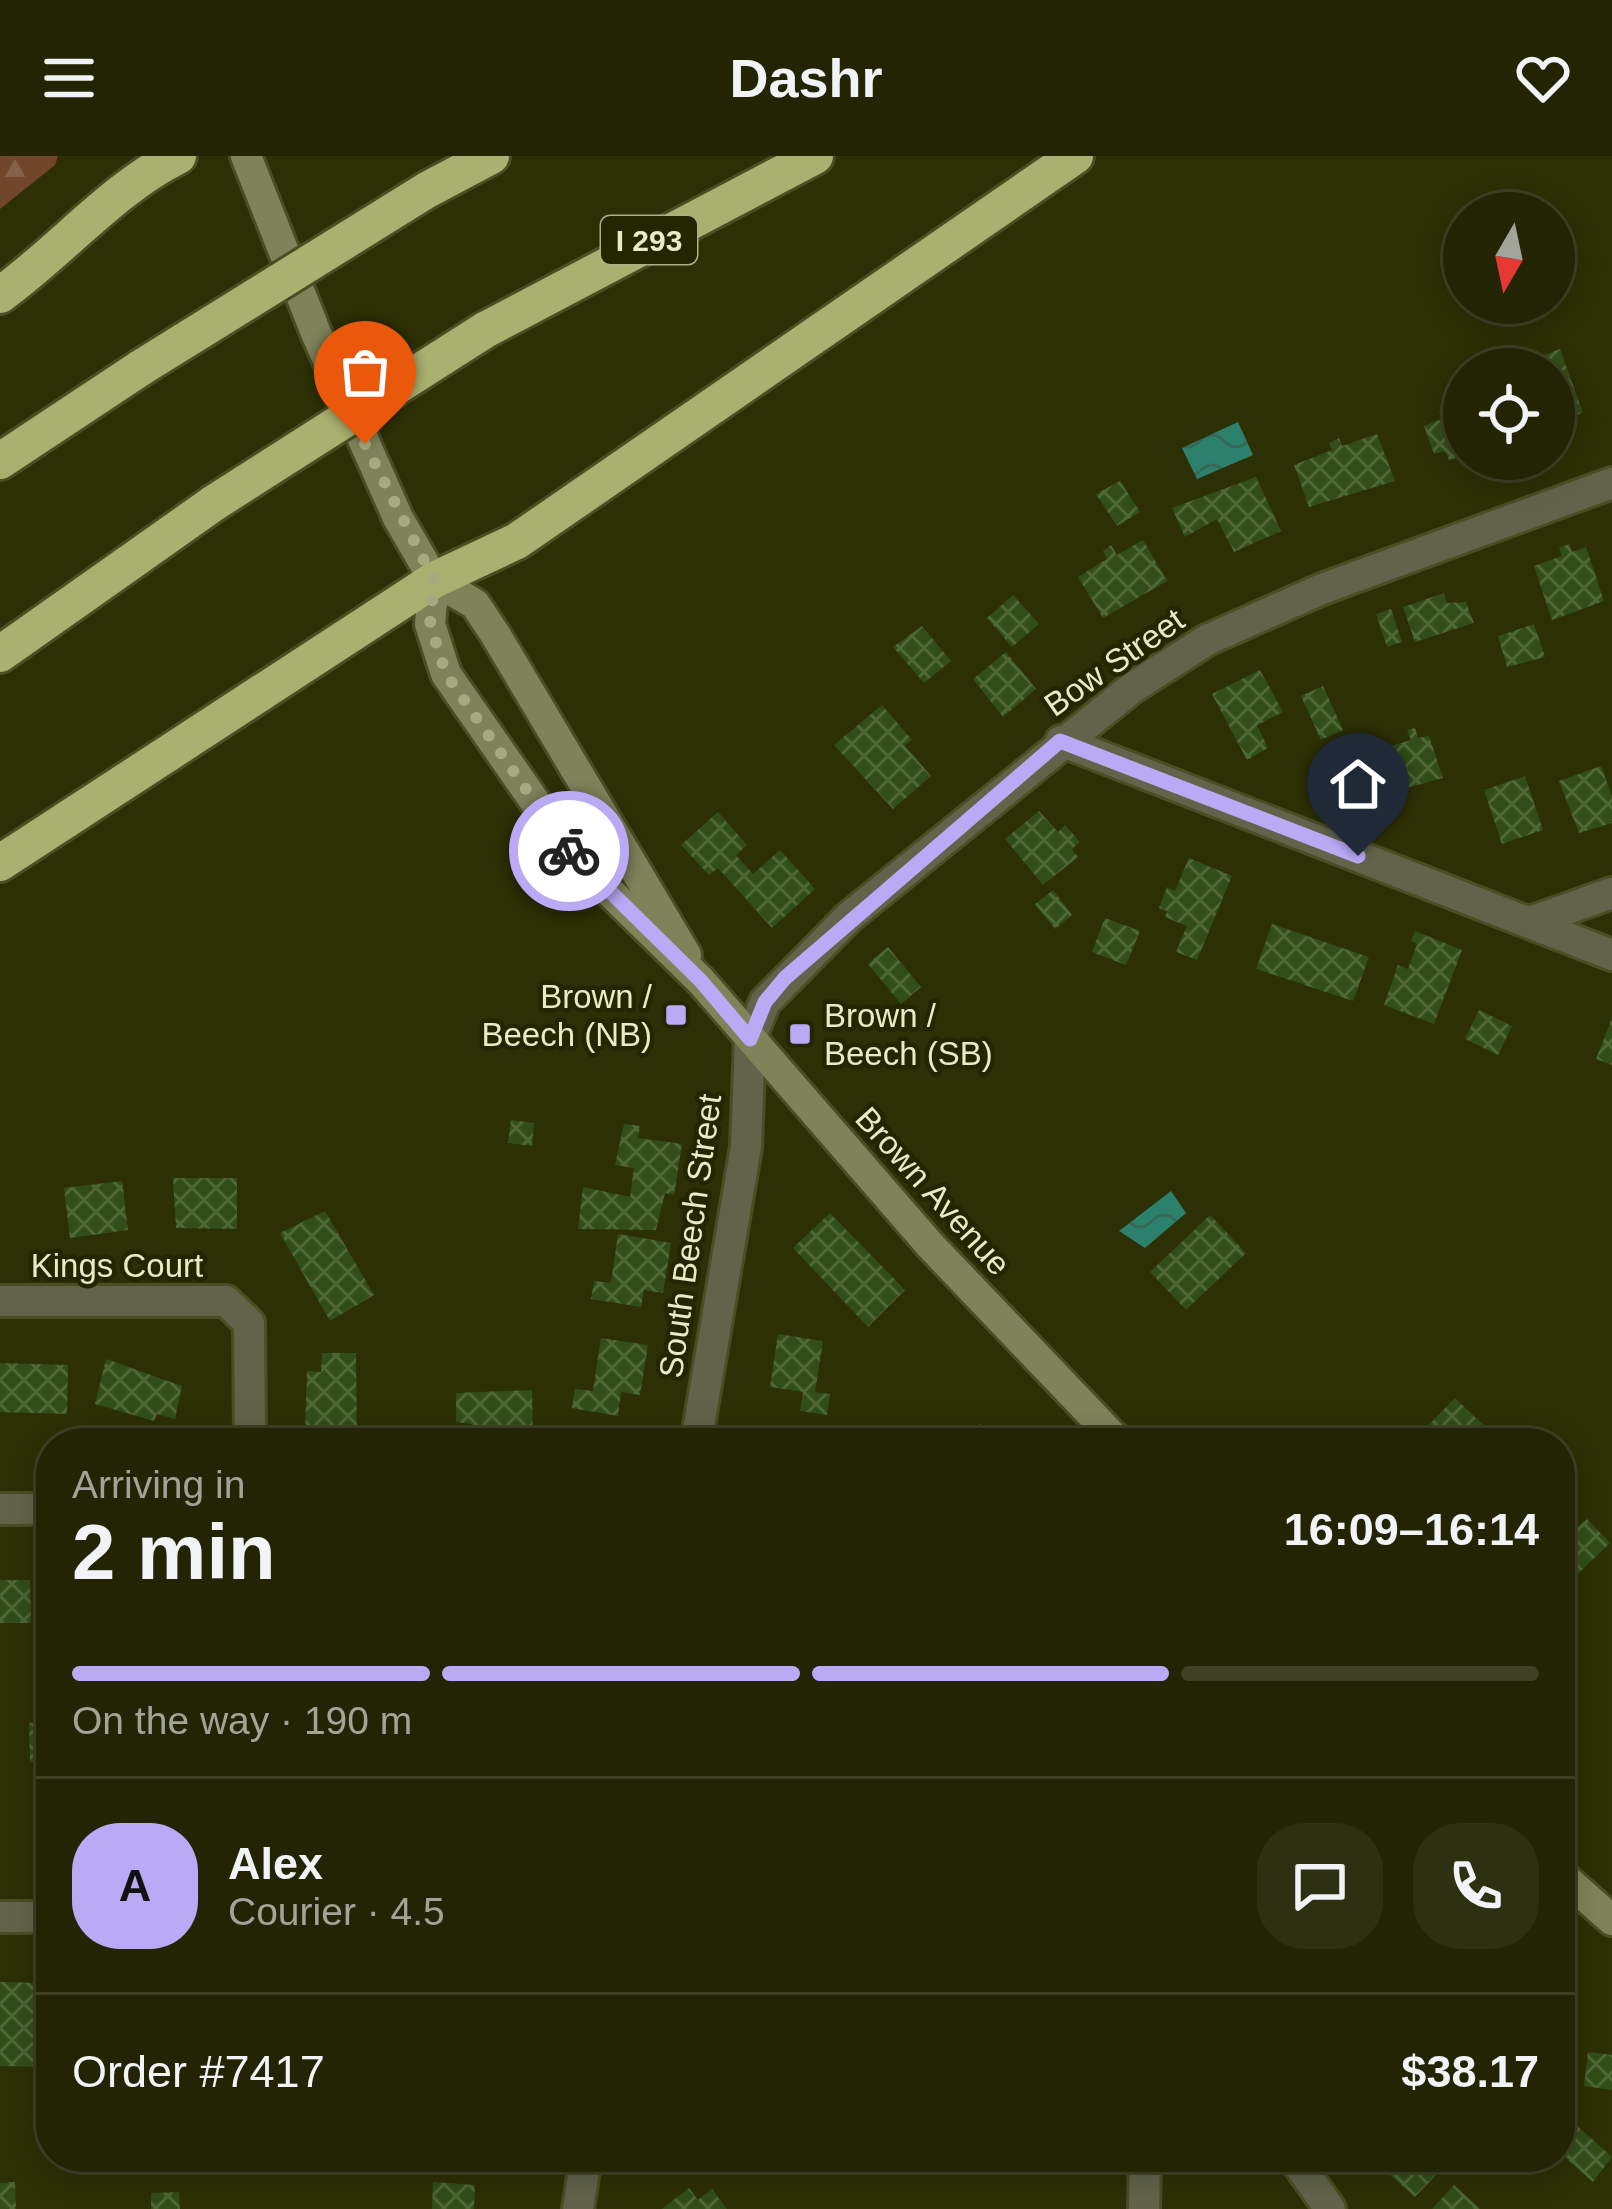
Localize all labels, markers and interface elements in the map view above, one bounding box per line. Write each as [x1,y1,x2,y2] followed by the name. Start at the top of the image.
[36,45,102,111] icon: menu
[1510,45,1576,111] icon: heart
[729,48,883,108] text: Dashr
[1443,192,1575,324] north arrow
[1443,192,1575,480] map controls
[601,216,697,264] road number: I 293
[314,321,416,444] pin
[332,339,398,405] icon: bag
[1443,348,1575,480] button: locate
[1037,601,1191,723] street label: Bow Street
[1307,733,1409,856] pin
[1325,751,1391,817] icon: home
[509,791,629,911] courier
[536,818,602,884] icon: bike
[481,978,653,1053] place label: Brown / Beech (NB)
[824,997,993,1072] place label: Brown / Beech (SB)
[663,1002,689,1028] marker: Brown / Beech (NB)
[787,1021,813,1047] marker: Brown / Beech (SB)
[652,1092,728,1380] street label: South Beech Street
[848,1100,1018,1282] street label: Brown Avenue
[31,1247,203,1284] street label: Kings Court
[72,1463,245,1506] text: Arriving in
[1284,1504,1539,1555] text: 16:09–16:14
[72,1508,276,1596] text: 2 min
[72,1699,412,1742] text: On the way · 190 m
[1257,1823,1383,1949] button: chat
[1413,1823,1539,1949] button: phone
[228,1838,323,1889] text: Alex
[119,1860,151,1911] text: A
[228,1890,445,1933] text: Courier · 4.5
[72,2046,325,2097] text: Order #7417
[1401,2046,1539,2097] text: $38.17

